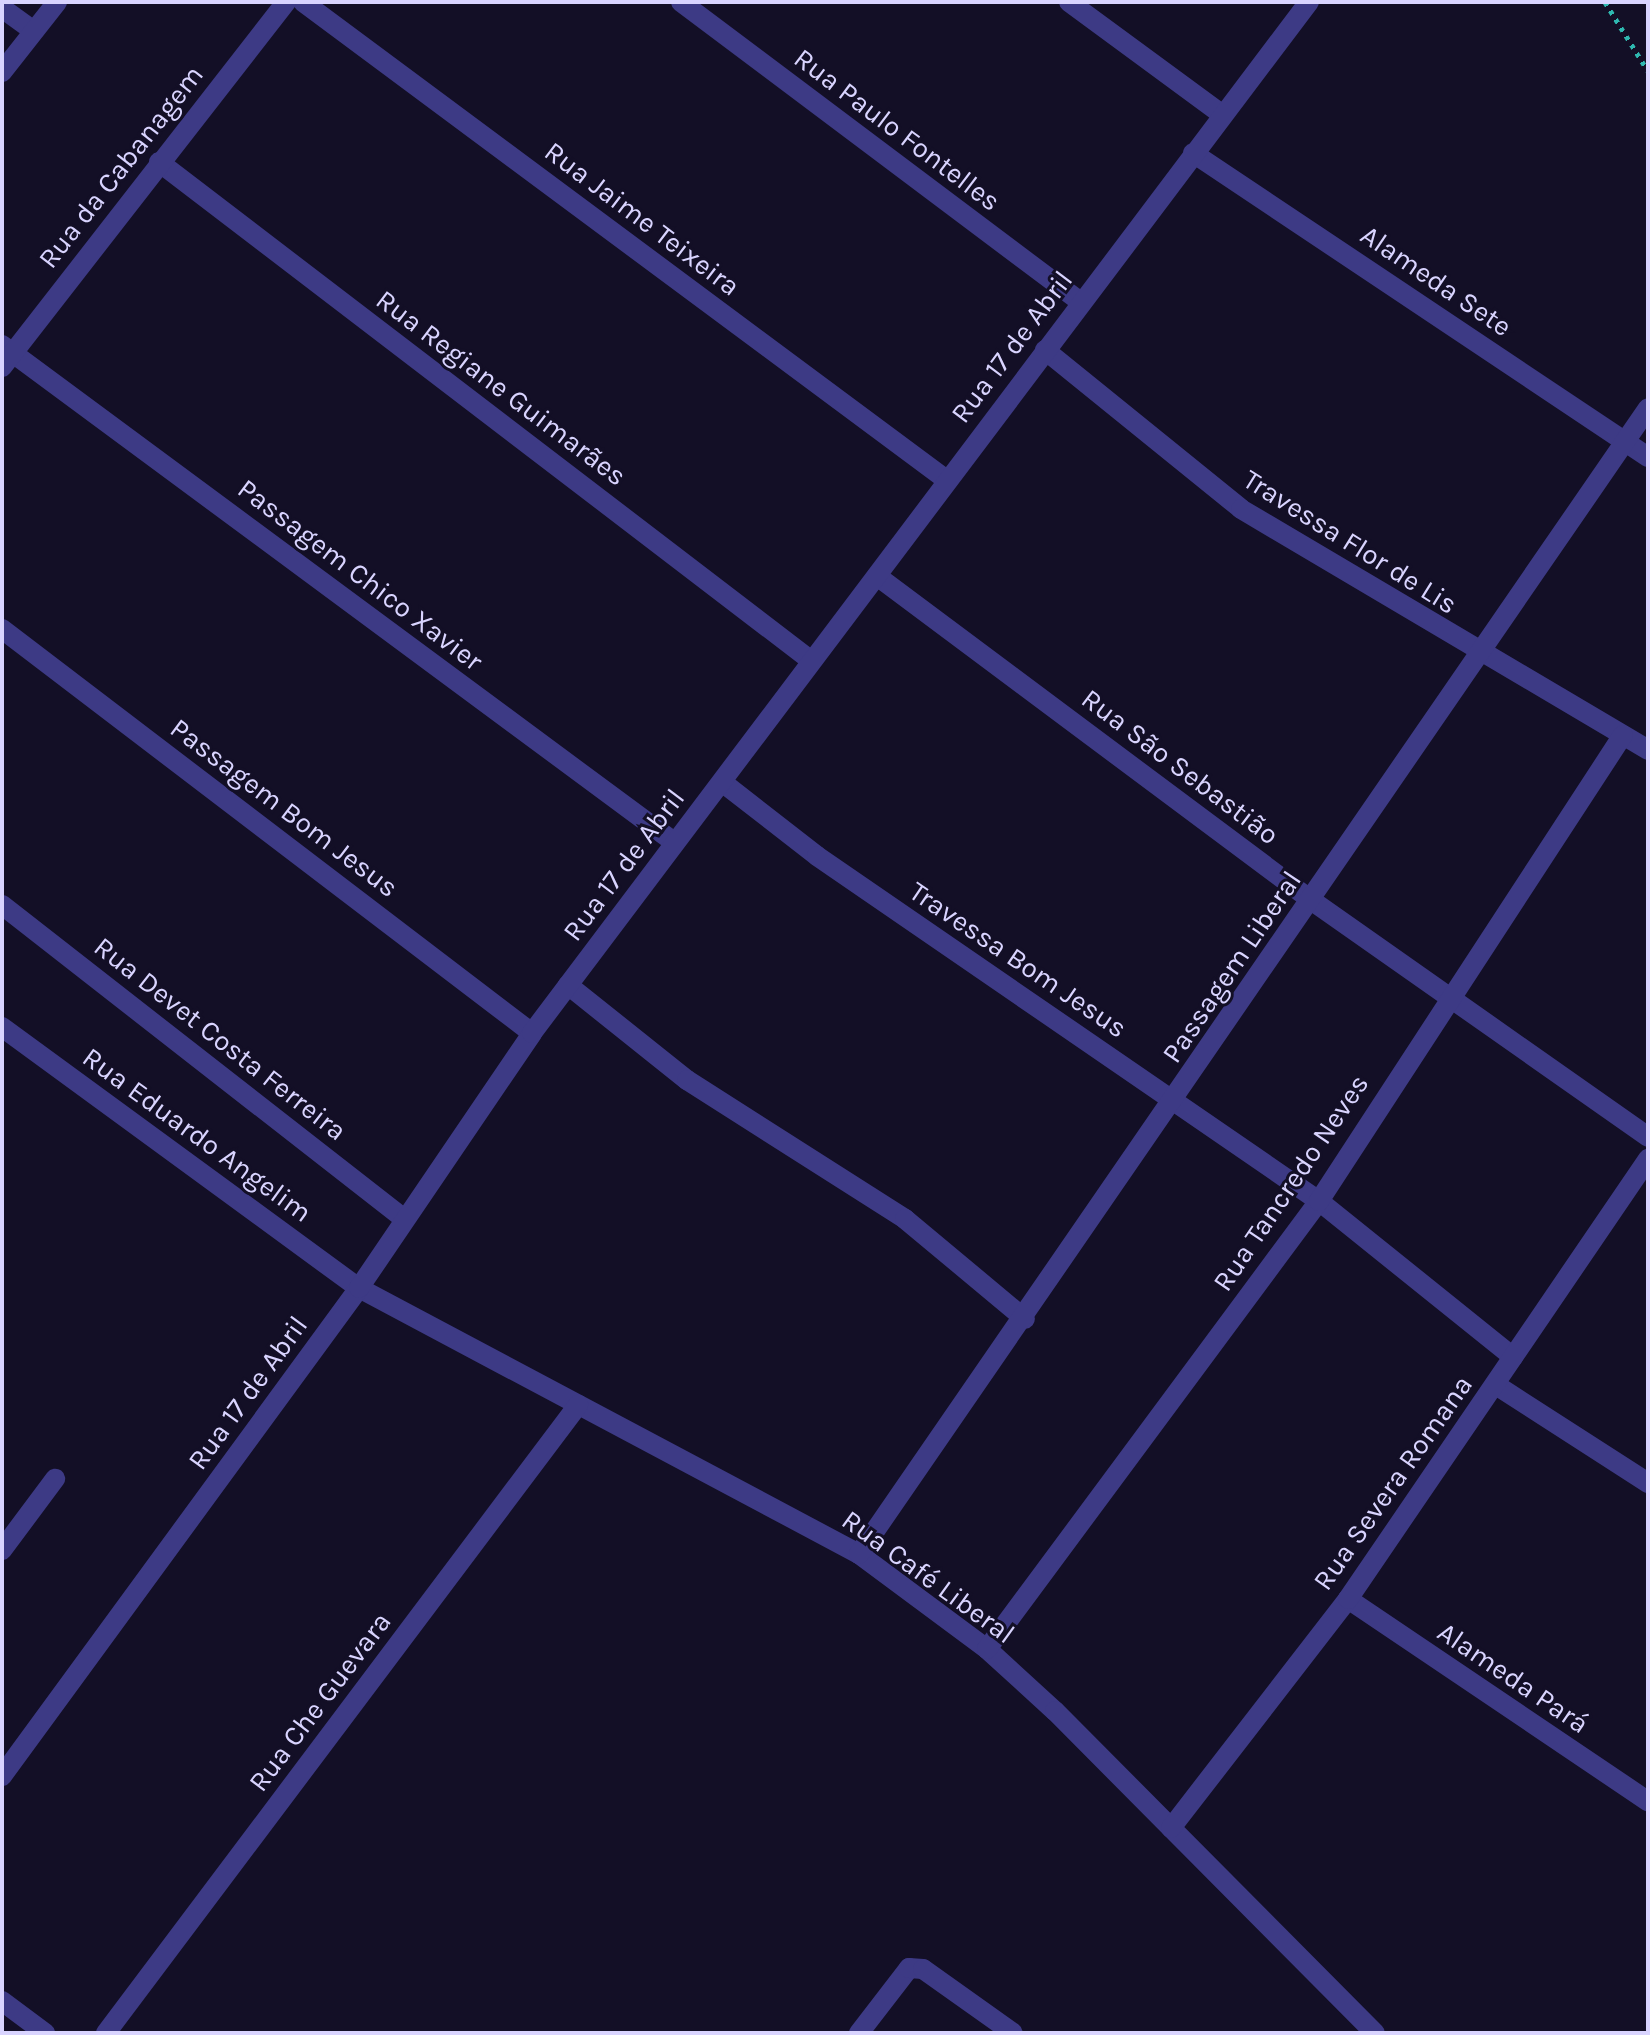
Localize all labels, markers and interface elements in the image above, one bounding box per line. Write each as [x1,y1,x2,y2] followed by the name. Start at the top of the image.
[787,41,1007,219] street label: Rua Paulo Fontelles
[31,59,211,275] street label: Rua da Cabanagem
[538,135,746,303] street label: Rua Jaime Teixeira
[1354,218,1518,344] street label: Alameda Sete
[944,264,1080,430] street label: Rua 17 de Abril
[369,283,633,493] street label: Rua Regiane Guimarães
[1237,463,1463,621] street label: Travessa Flor de Lis
[231,472,489,678] street label: Passagem Chico Xavier
[1075,682,1285,852] street label: Rua São Sebastião
[164,711,404,905] street label: Passagem Bom Jesus
[556,782,692,948] street label: Rua 17 de Abril
[1155,865,1309,1069] street label: Passagem Liberal
[903,875,1133,1045] street label: Travessa Bom Jesus
[87,930,353,1148] street label: Rua Devet Costa Ferreira
[76,1041,318,1229] street label: Rua Eduardo Angelim
[1206,1068,1376,1298] street label: Rua Tancredo Neves
[181,1310,315,1476] street label: Rua 17 de Abril
[1306,1369,1480,1597] street label: Rua Severa Romana
[835,1503,1021,1651] street label: Rua Café Liberal
[242,1606,398,1798] street label: Rua Che Guevara
[1431,1615,1595,1741] street label: Alameda Pará

